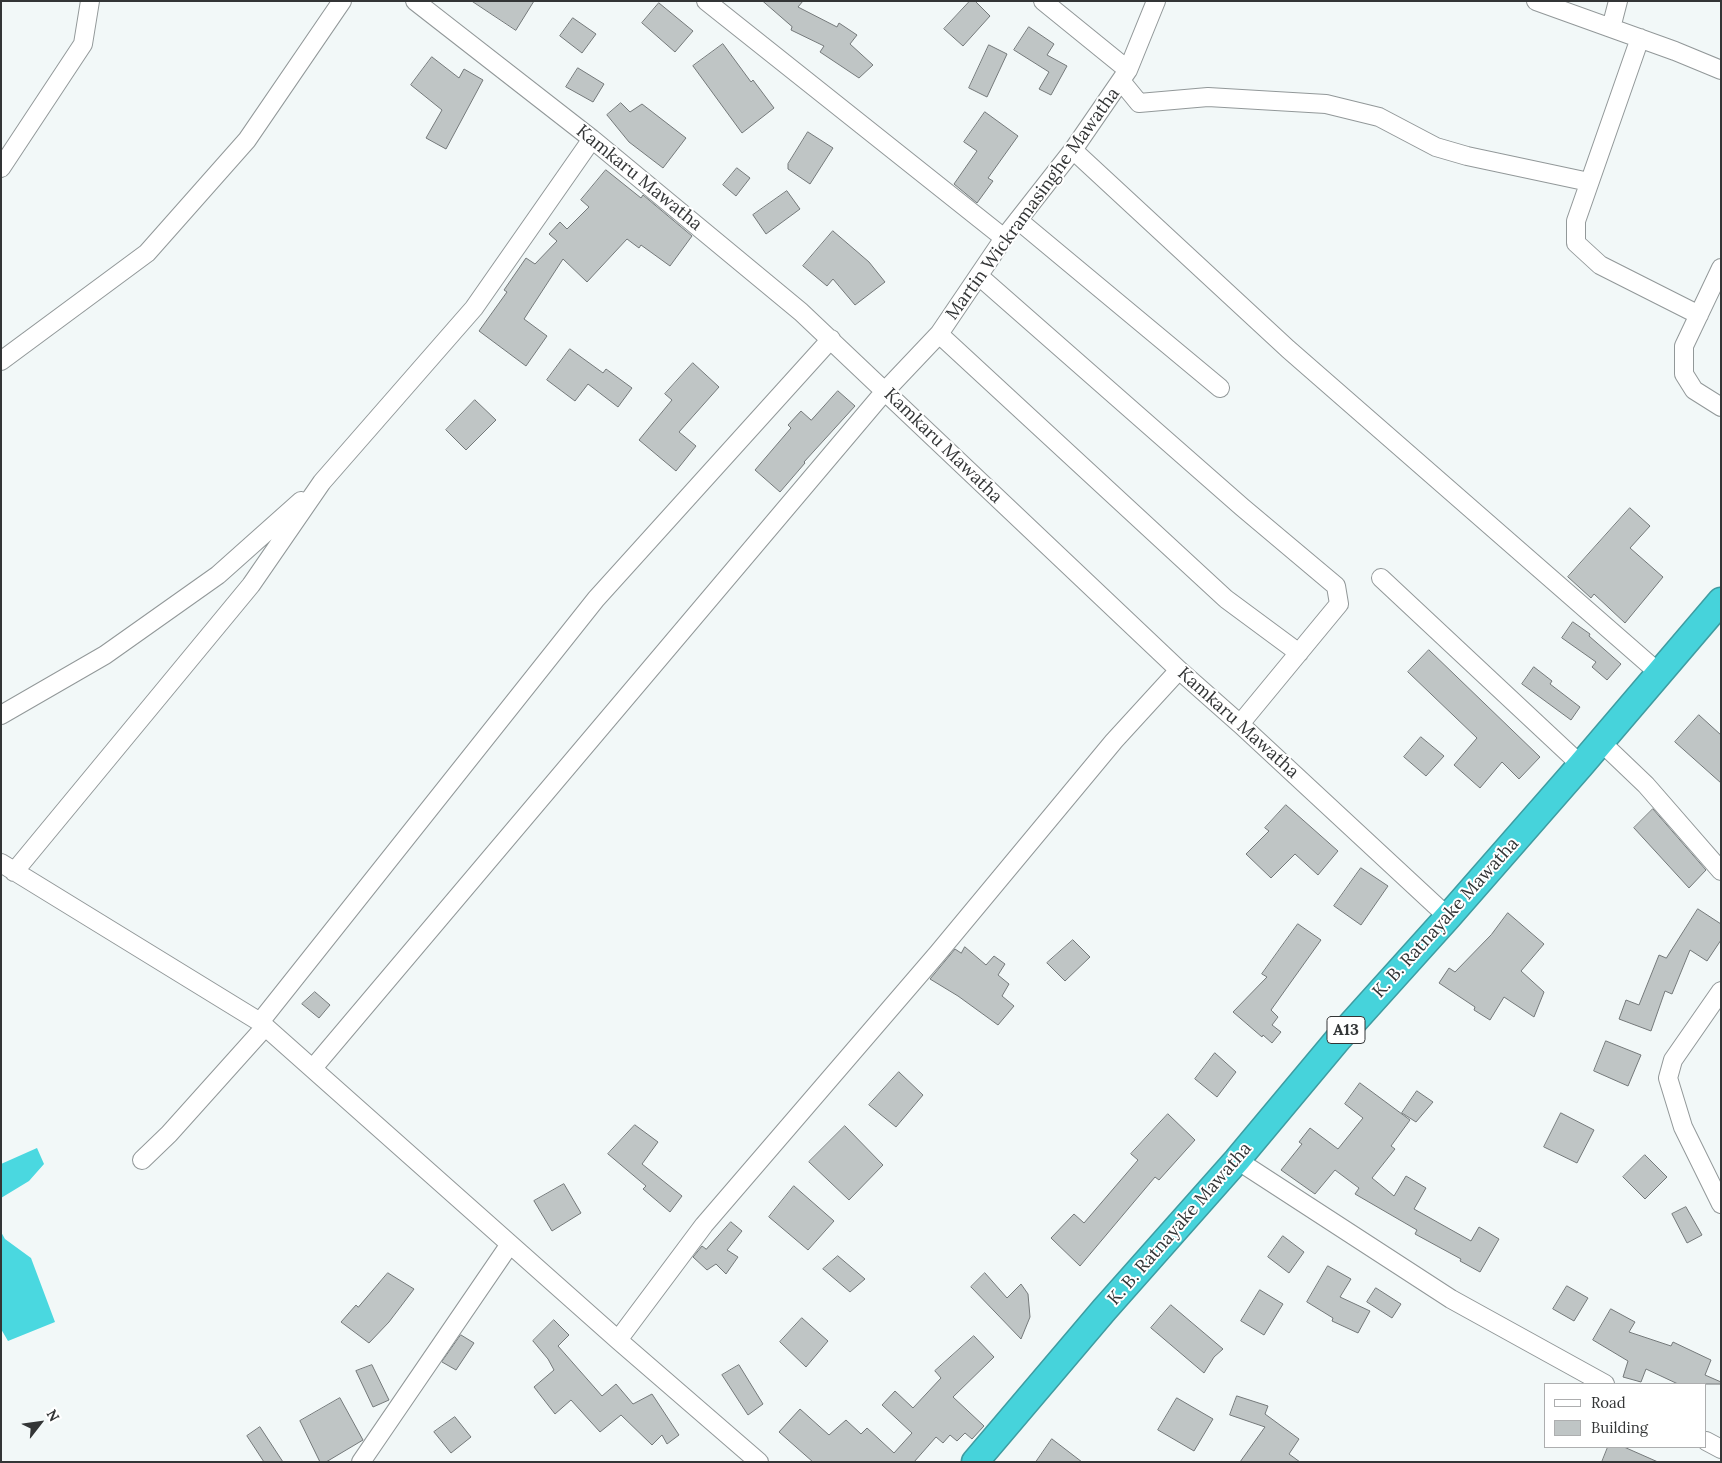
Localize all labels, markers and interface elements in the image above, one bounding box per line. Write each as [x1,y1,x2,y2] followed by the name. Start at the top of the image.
[941,84,1125,324] street label: Martin Wickramasinghe Mawatha
[572,121,706,235] street label: Kamkaru Mawatha
[879,384,1007,508] street label: Kamkaru Mawatha
[1173,663,1303,783] street label: Kamkaru Mawatha
[1368,833,1524,1003] street label: K. B. Ratnayake Mawatha
[1327,1016,1365,1044] road number: A13
[1104,1138,1256,1310] street label: K. B. Ratnayake Mawatha
[1544,1383,1707,1448] legend
[1591,1393,1626,1412] text: Road
[15,1398,65,1448] north arrow
[42,1406,63,1425] text: N
[1591,1418,1648,1437] text: Building

